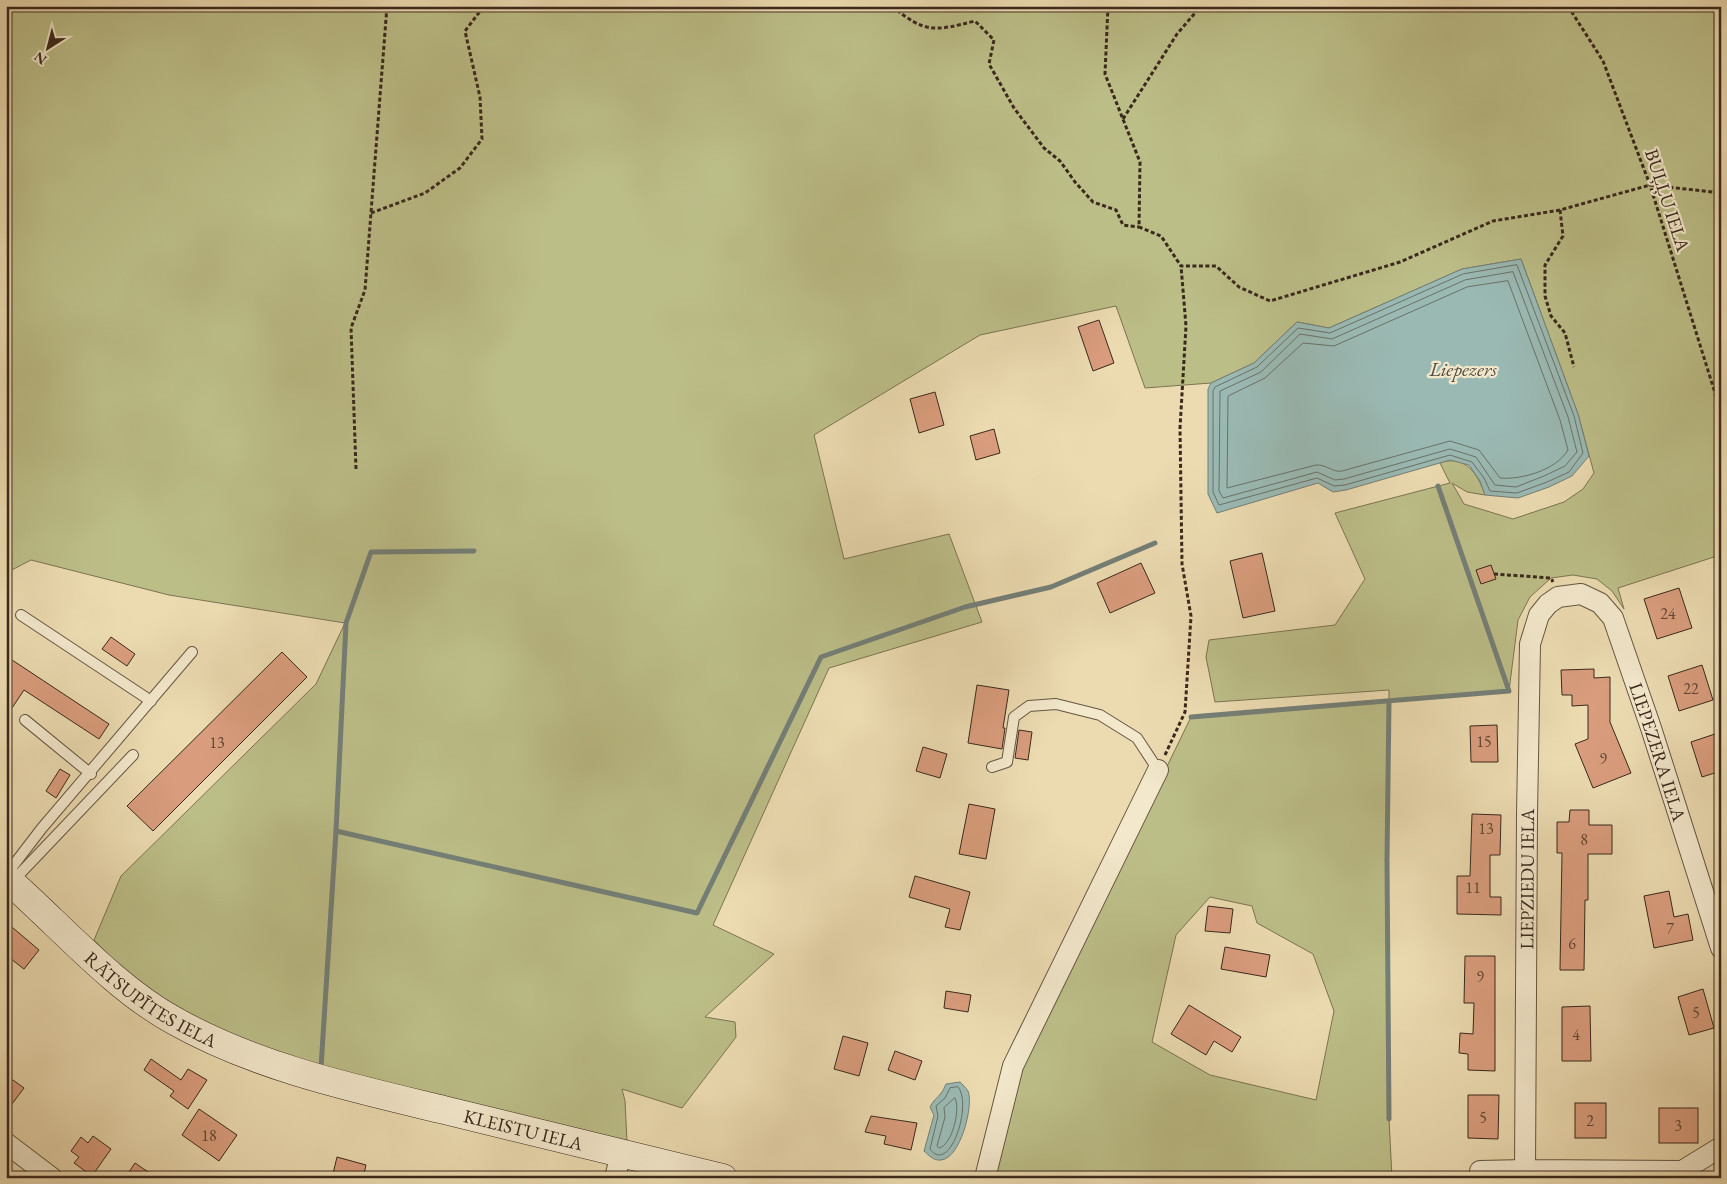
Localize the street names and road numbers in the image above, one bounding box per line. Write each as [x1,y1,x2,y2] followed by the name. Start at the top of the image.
[1639,146,1696,256] street label: BUĻĻU IELA
[1623,679,1692,825] street label: LIEPEZERA IELA
[1514,808,1540,950] street label: LIEPZIEDU IELA
[79,946,222,1054] street label: RĀTSUPĪTES IELA
[461,1103,586,1157] street label: KLEISTU IELA

